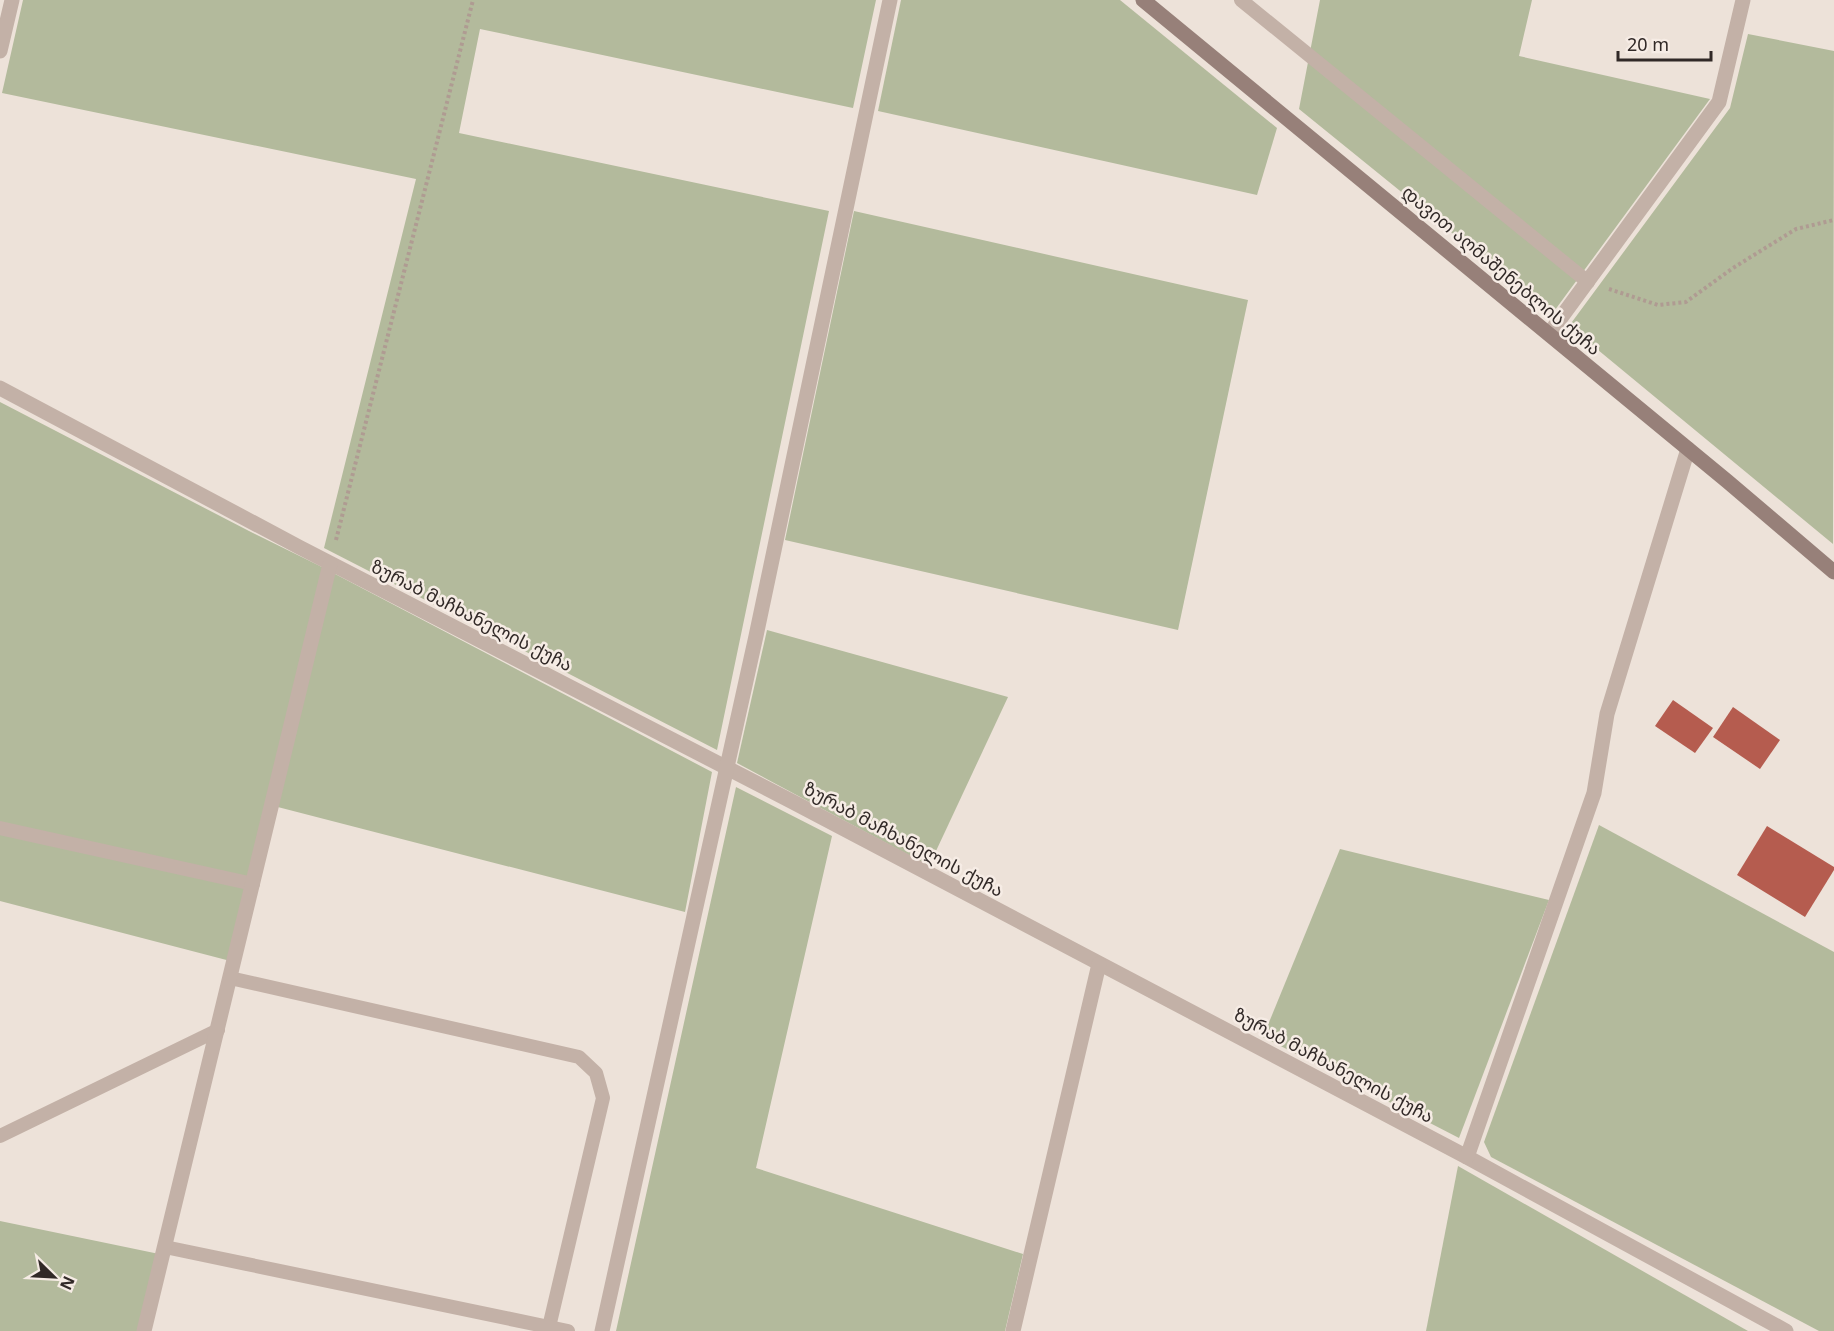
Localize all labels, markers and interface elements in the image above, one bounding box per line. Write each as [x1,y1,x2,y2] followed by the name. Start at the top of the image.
[1618,24,1711,62] scale bar
[1627,32,1669,56] text: 20 m
[1398,180,1606,360] street label: დავით აღმაშენებლის ქუჩა
[367,554,577,676] street label: ზურაბ მაჩხანელის ქუჩა
[800,776,1008,902] street label: ზურაბ მაჩხანელის ქუჩა
[1230,1002,1438,1128] street label: ზურაბ მაჩხანელის ქუჩა
[24,1247,84,1307] north arrow
[55,1273,80,1294] text: N

